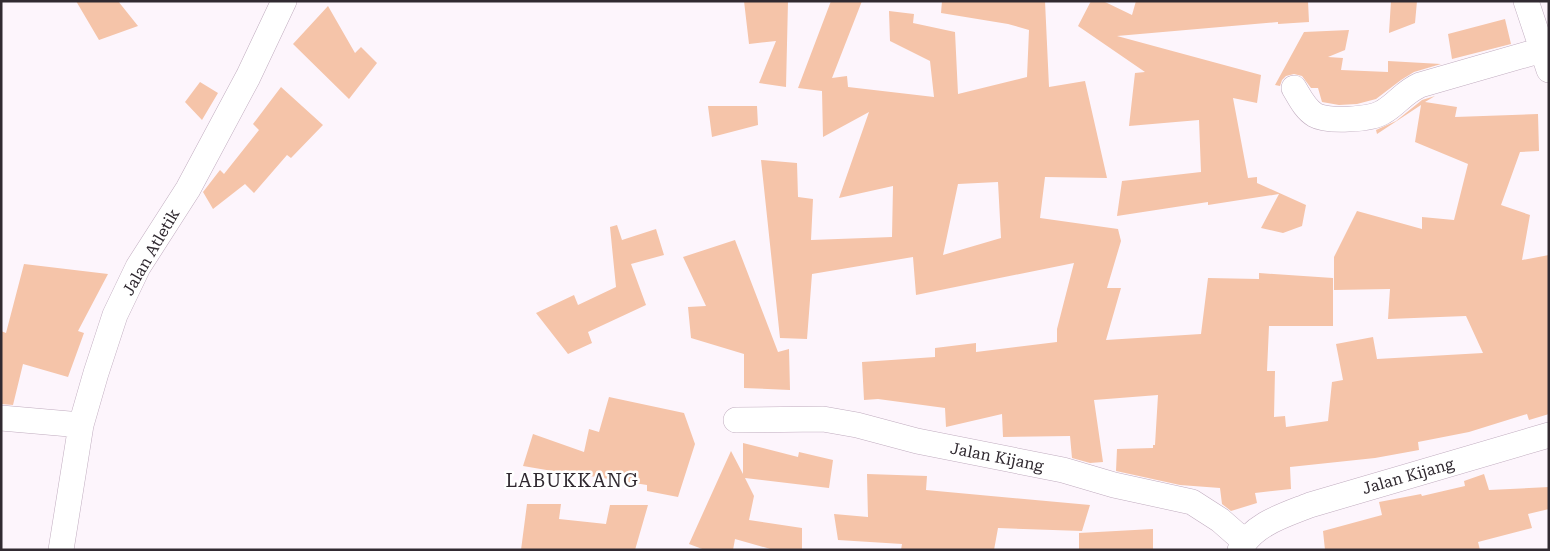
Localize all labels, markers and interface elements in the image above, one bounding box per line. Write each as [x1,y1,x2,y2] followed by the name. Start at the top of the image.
[118,205,184,299] street label: Jalan Atletik
[949,439,1046,476] street label: Jalan Kijang
[1360,454,1457,498] street label: Jalan Kijang
[505,469,639,492] district label: LABUKKANG

